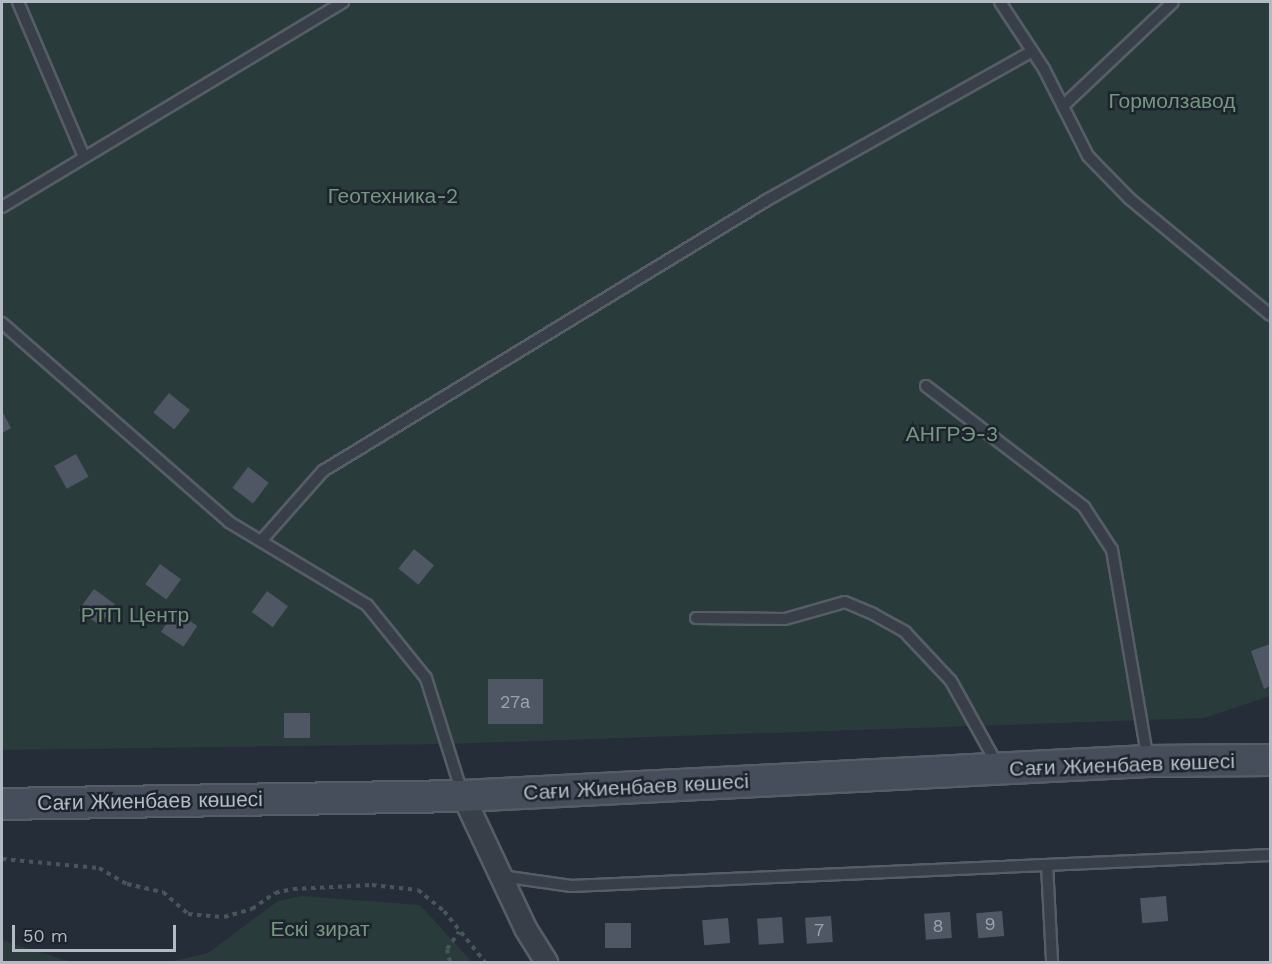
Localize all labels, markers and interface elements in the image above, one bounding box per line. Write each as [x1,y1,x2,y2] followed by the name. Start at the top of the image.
[1109,88,1235,114] park label: Гормолзавод
[328,183,458,209] park label: Геотехника-2
[906,421,998,447] park label: АНГРЭ-3
[81,602,189,628] park label: РТП Центр
[500,691,530,713] house number: 27а
[1009,748,1235,782] street label: Сағи Жиенбаев көшесі
[523,769,749,805] street label: Сағи Жиенбаев көшесі
[37,786,263,816] street label: Сағи Жиенбаев көшесі
[15,913,178,951] scale bar
[984,913,996,935] house number: 9
[932,915,944,937] house number: 8
[270,916,370,942] park label: Ескі зират
[814,919,824,941] house number: 7
[23,925,68,946] text: 50 m

